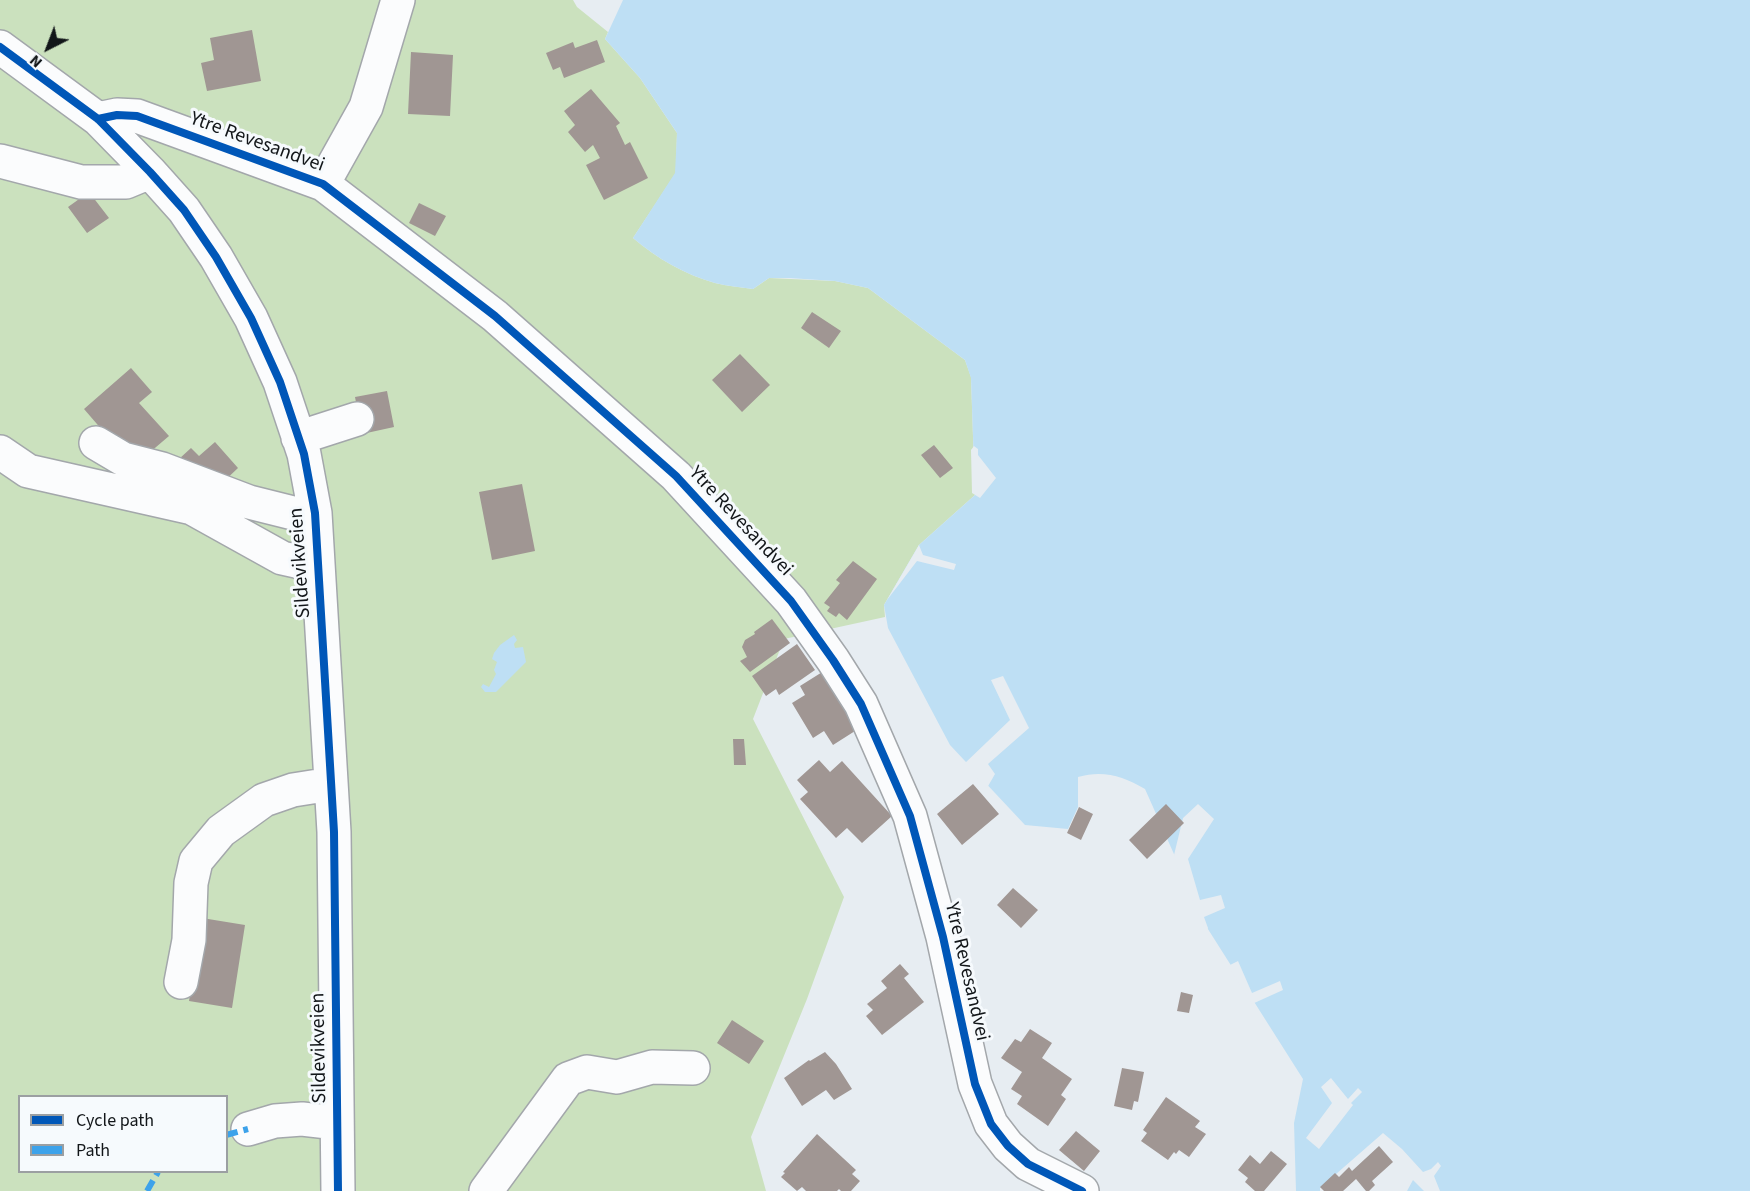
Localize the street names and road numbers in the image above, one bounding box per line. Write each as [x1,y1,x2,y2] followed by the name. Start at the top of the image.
[186,108,328,178] street label: Ytre Revesandvei
[683,462,797,582] street label: Ytre Revesandvei
[285,507,317,619] street label: Sildevikveien
[938,900,994,1044] street label: Ytre Revesandvei
[307,992,333,1104] street label: Sildevikveien

